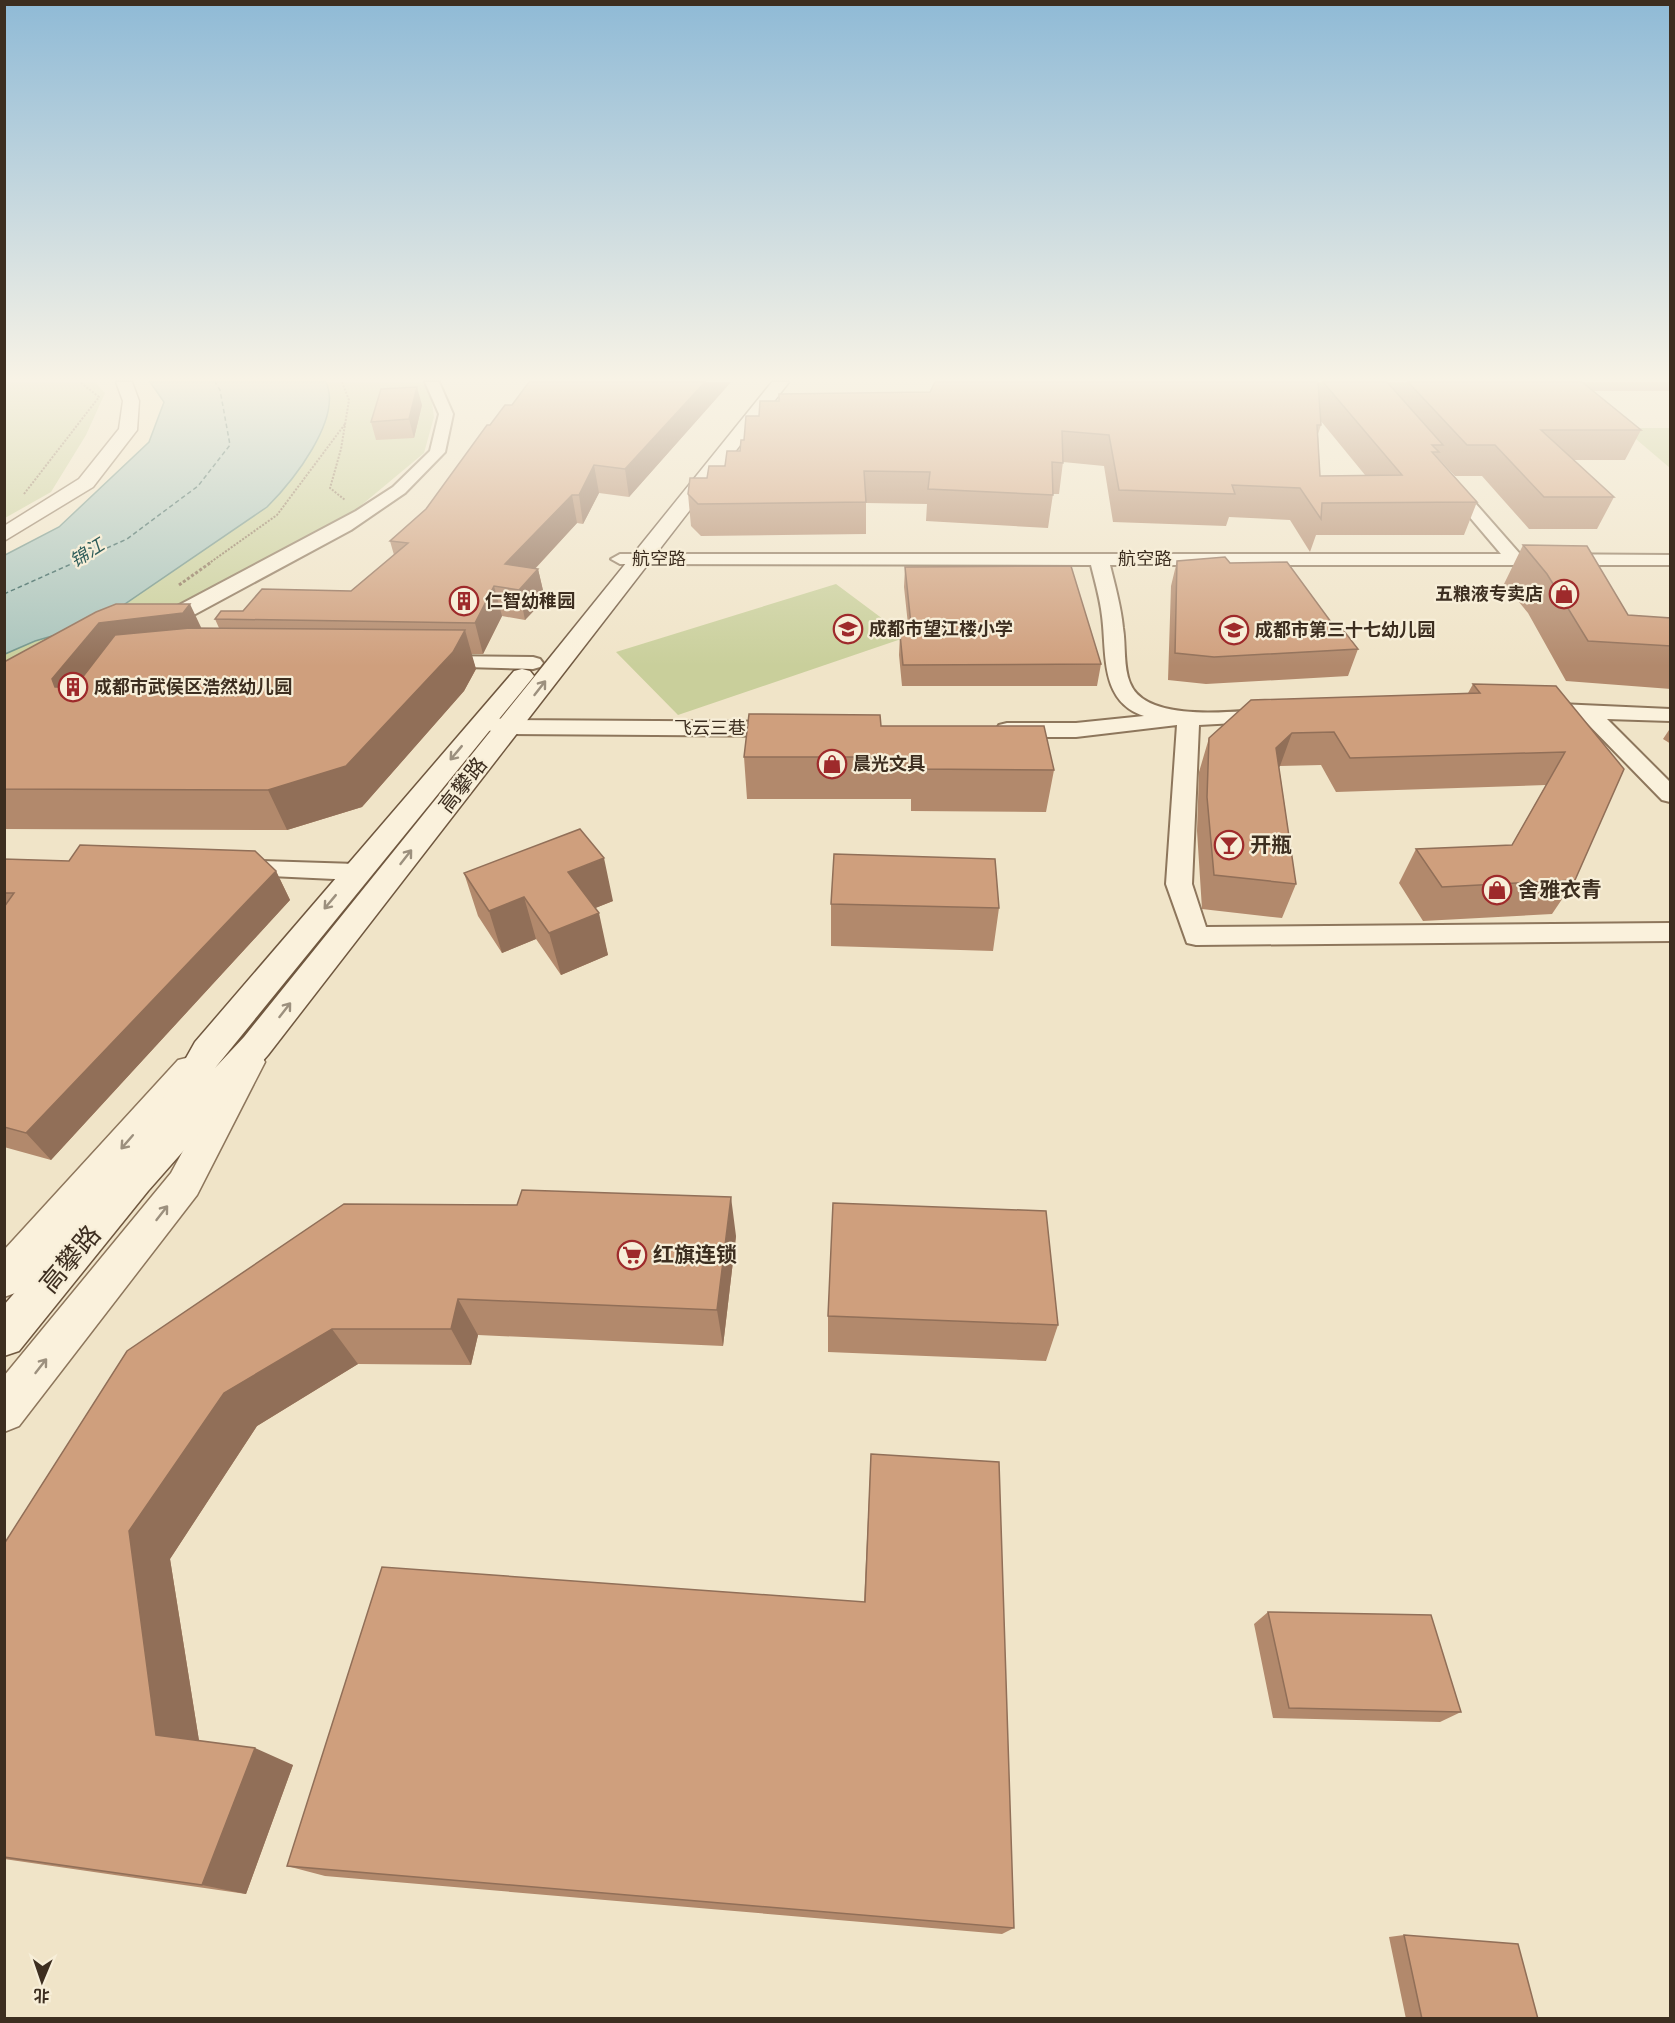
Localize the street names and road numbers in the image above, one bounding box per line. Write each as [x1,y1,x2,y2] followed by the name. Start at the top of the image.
[632,546,686,571] street label: 航空路
[1118,546,1172,571] street label: 航空路
[674,715,746,740] street label: 飞云三巷
[432,751,493,818] street label: 高攀路
[31,1218,109,1300] street label: 高攀路

